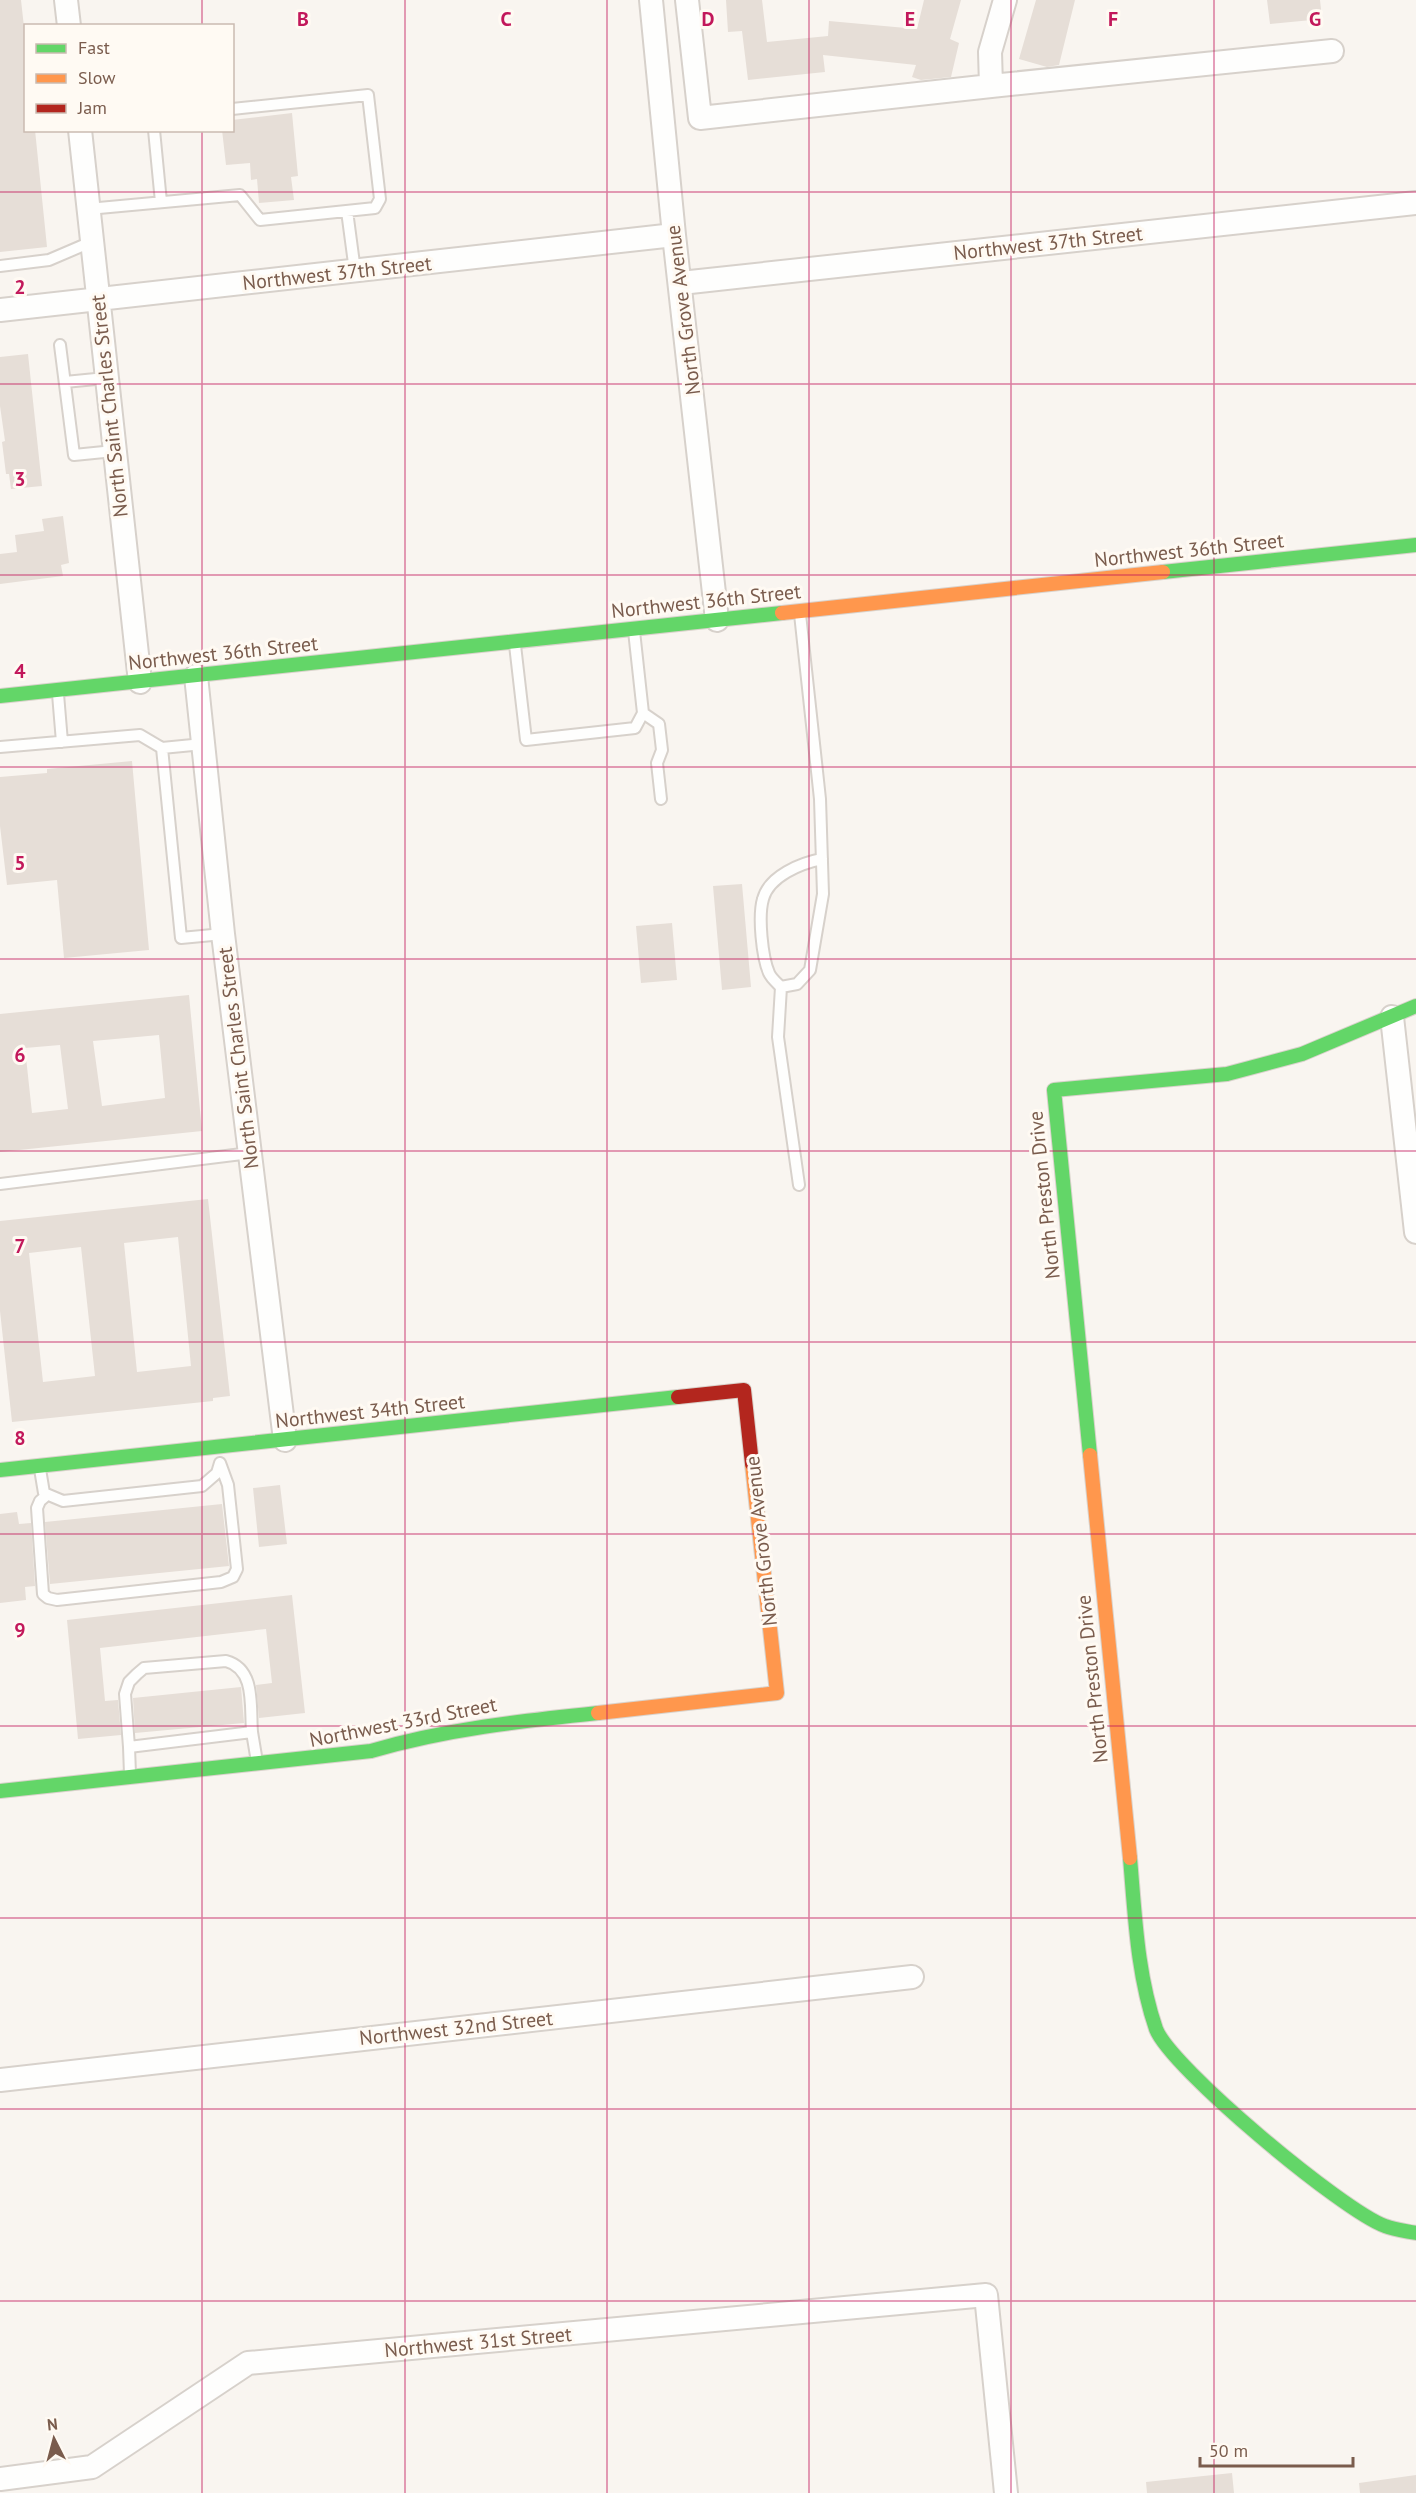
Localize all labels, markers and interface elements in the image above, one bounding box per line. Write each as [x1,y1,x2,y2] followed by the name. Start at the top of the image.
[297,6,309,32] text: B
[500,6,512,32] text: C
[702,6,715,32] text: D
[905,6,915,32] text: E
[1108,6,1118,32] text: F
[1309,6,1321,32] text: G
[24,24,234,132] legend
[78,36,110,59] text: Fast
[78,66,116,89] text: Slow
[77,96,107,119] text: Jam
[952,220,1144,266] street label: Northwest 37th Street
[660,224,706,396] street label: North Grove Avenue
[241,250,433,296] street label: Northwest 37th Street
[14,274,26,300] text: 2
[84,293,134,519] street label: North Saint Charles Street
[14,466,26,492] text: 3
[1093,527,1285,573] street label: Northwest 36th Street
[610,578,802,624] street label: Northwest 36th Street
[127,630,319,676] street label: Northwest 36th Street
[14,658,26,684] text: 4
[14,850,26,876] text: 5
[211,945,265,1171] street label: North Saint Charles Street
[14,1042,26,1068] text: 6
[1022,1110,1066,1280] street label: North Preston Drive
[14,1233,26,1259] text: 7
[274,1388,466,1434] street label: Northwest 34th Street
[14,1425,26,1451] text: 8
[739,1455,783,1627] street label: North Grove Avenue
[1070,1594,1114,1764] street label: North Preston Drive
[14,1617,26,1643] text: 9
[307,1691,499,1753] street label: Northwest 33rd Street
[358,2005,554,2051] street label: Northwest 32nd Street
[383,2321,573,2363] street label: Northwest 31st Street
[24,2409,84,2469] north arrow
[46,2414,59,2435] text: N
[1200,2430,1353,2468] scale bar
[1209,2439,1248,2462] text: 50 m

